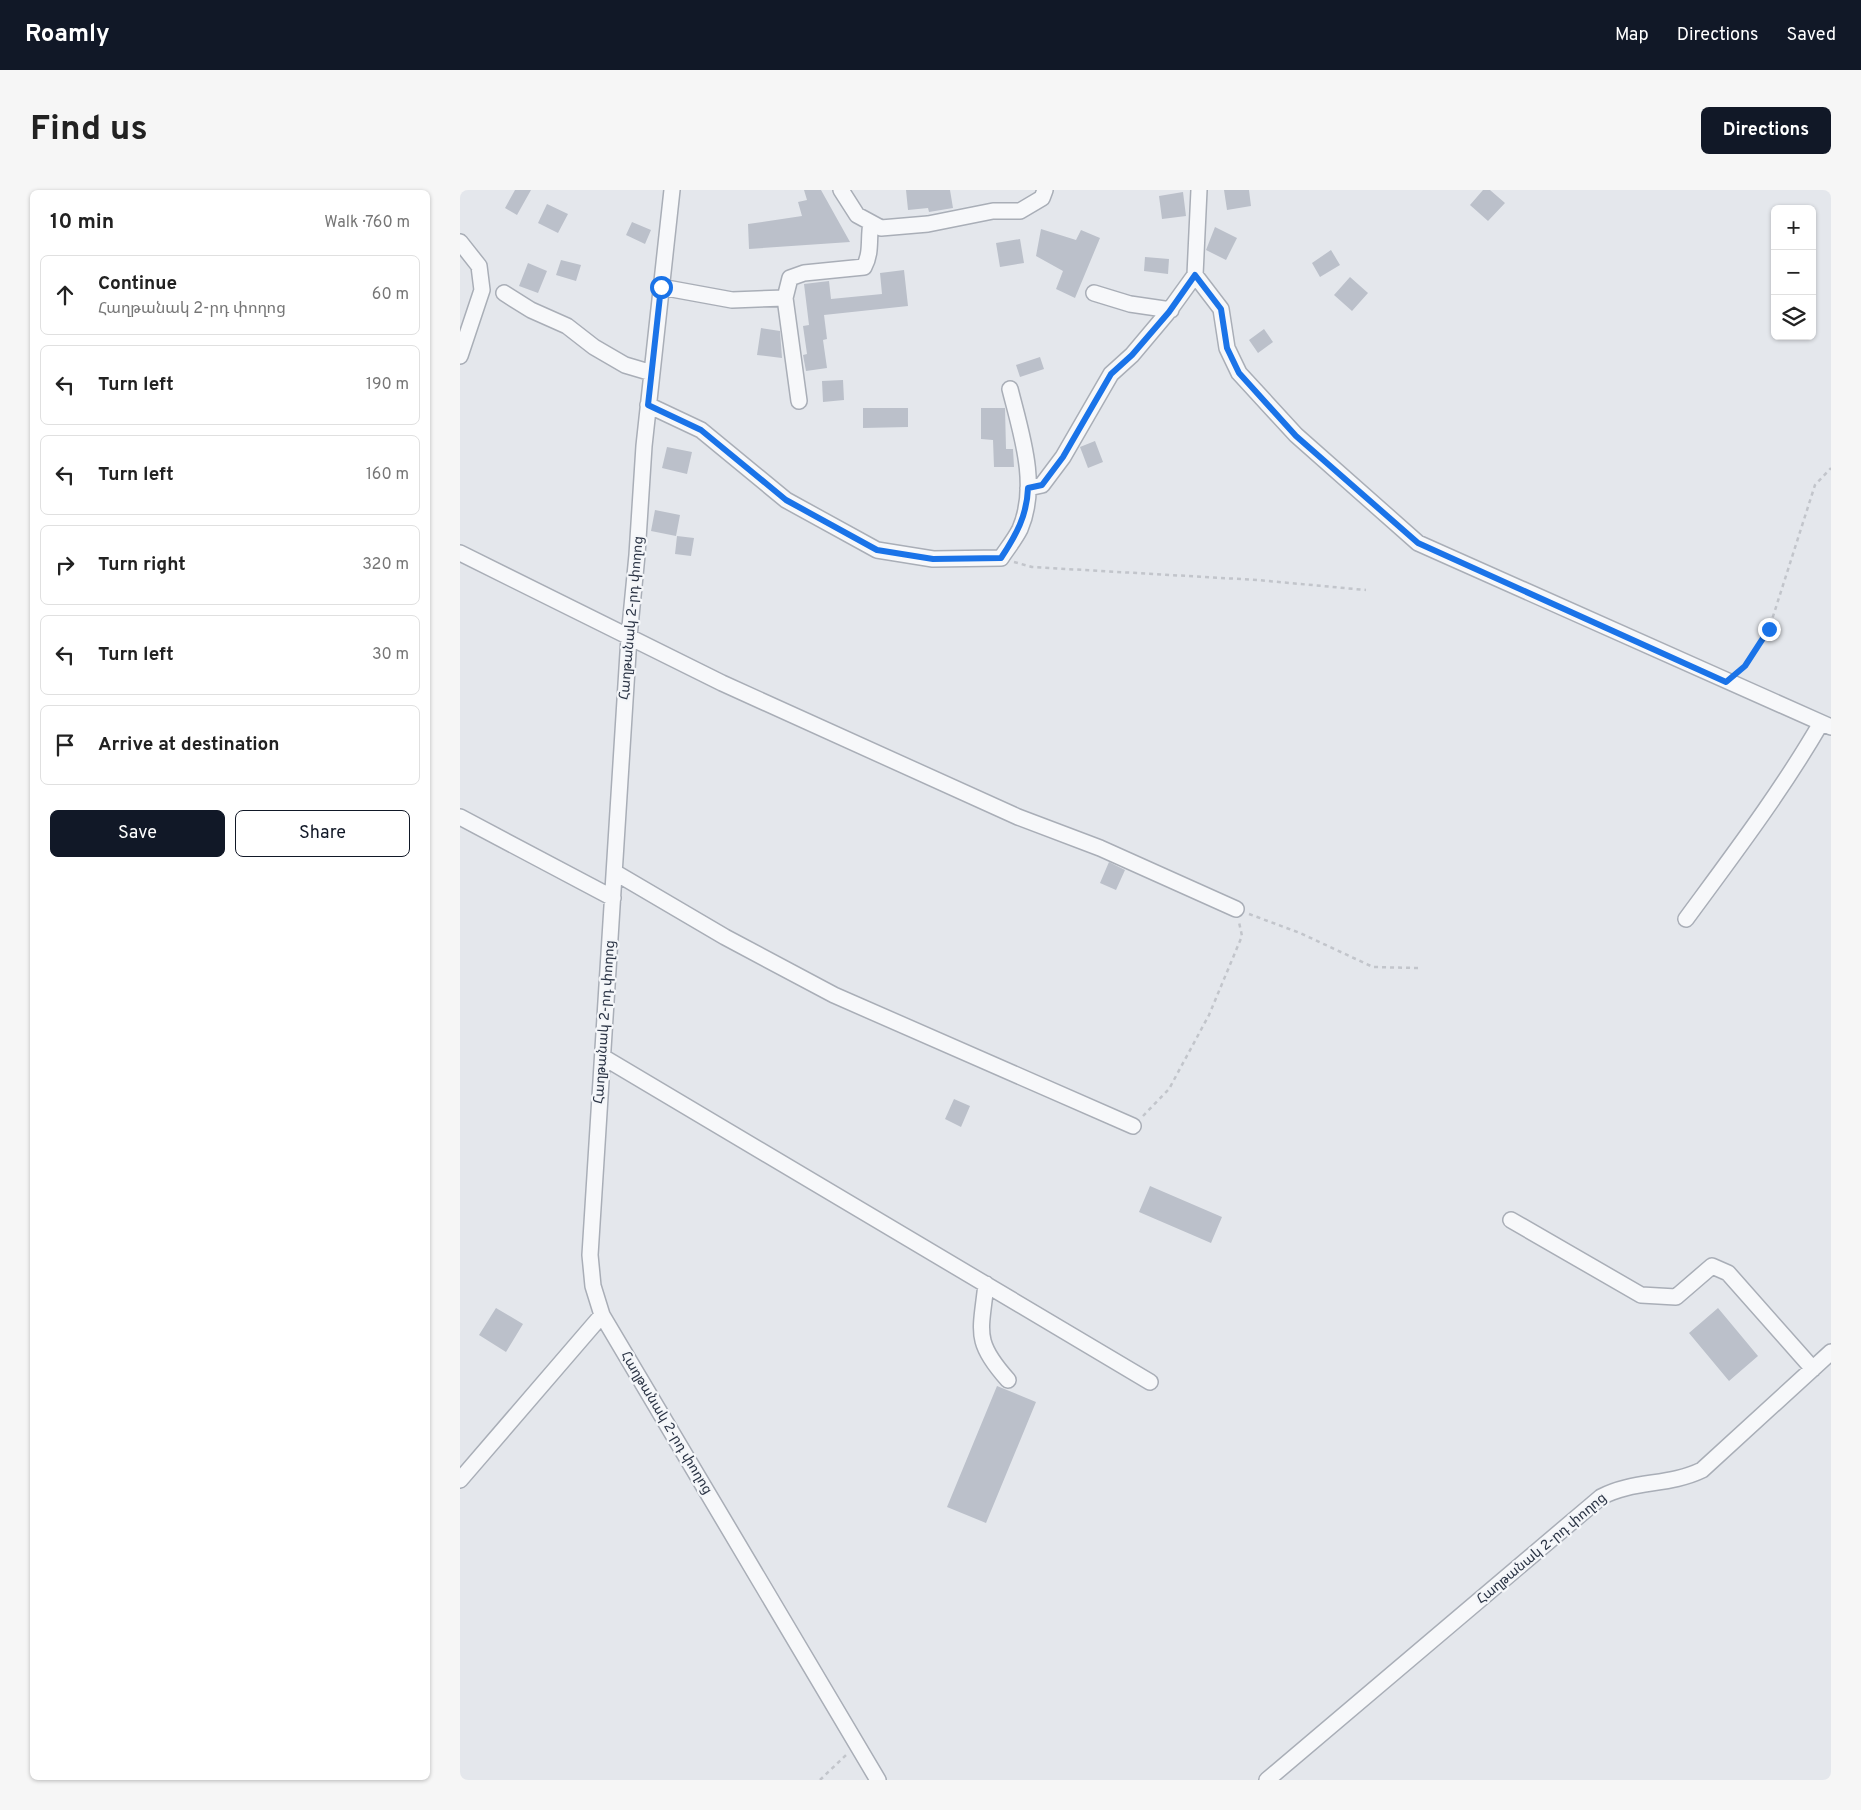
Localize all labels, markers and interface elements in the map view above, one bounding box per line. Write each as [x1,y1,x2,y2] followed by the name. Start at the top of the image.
[25,20,110,50] text: Roamly
[1615,24,1649,47] text: Map
[1677,24,1759,47] text: Directions
[1787,24,1836,47] text: Saved
[1701,107,1831,154] button: Directions
[30,108,148,152] text: Find us
[1771,205,1816,340] map controls
[1771,205,1816,250] button: +
[50,209,114,236] text: 10 min
[324,213,410,233] text: Walk · 760 m
[1771,250,1816,295] button: −
[98,272,177,296] text: Continue
[650,276,673,299] route start
[51,281,79,309] icon: ahead
[372,285,409,305] text: 60 m
[1771,295,1816,340] button: layers
[98,299,286,319] text: Հաղթանակ 2-րդ փողոց
[51,371,79,399] icon: left
[98,373,174,397] text: Turn left
[366,375,409,395] text: 190 m
[51,461,79,489] icon: left
[98,463,174,487] text: Turn left
[366,465,409,485] text: 160 m
[616,535,648,701] street label: Հաղթանակ 2-րդ փողոց
[51,551,79,579] icon: right
[98,553,186,577] text: Turn right
[362,555,409,575] text: 320 m
[1758,618,1781,641] route end
[51,641,79,669] icon: left
[98,643,174,667] text: Turn left
[372,645,409,665] text: 30 m
[51,731,79,759] icon: arrive
[98,733,279,757] text: Arrive at destination
[50,810,225,857] button: Save
[235,810,410,857] button: Share
[591,939,619,1105] street label: Հաղթանակ 2-րդ փողոց
[616,1348,716,1498] street label: Հաղթանակ 2-րդ փողոց
[1474,1490,1610,1608] street label: Հաղթանակ 2-րդ փողոց

